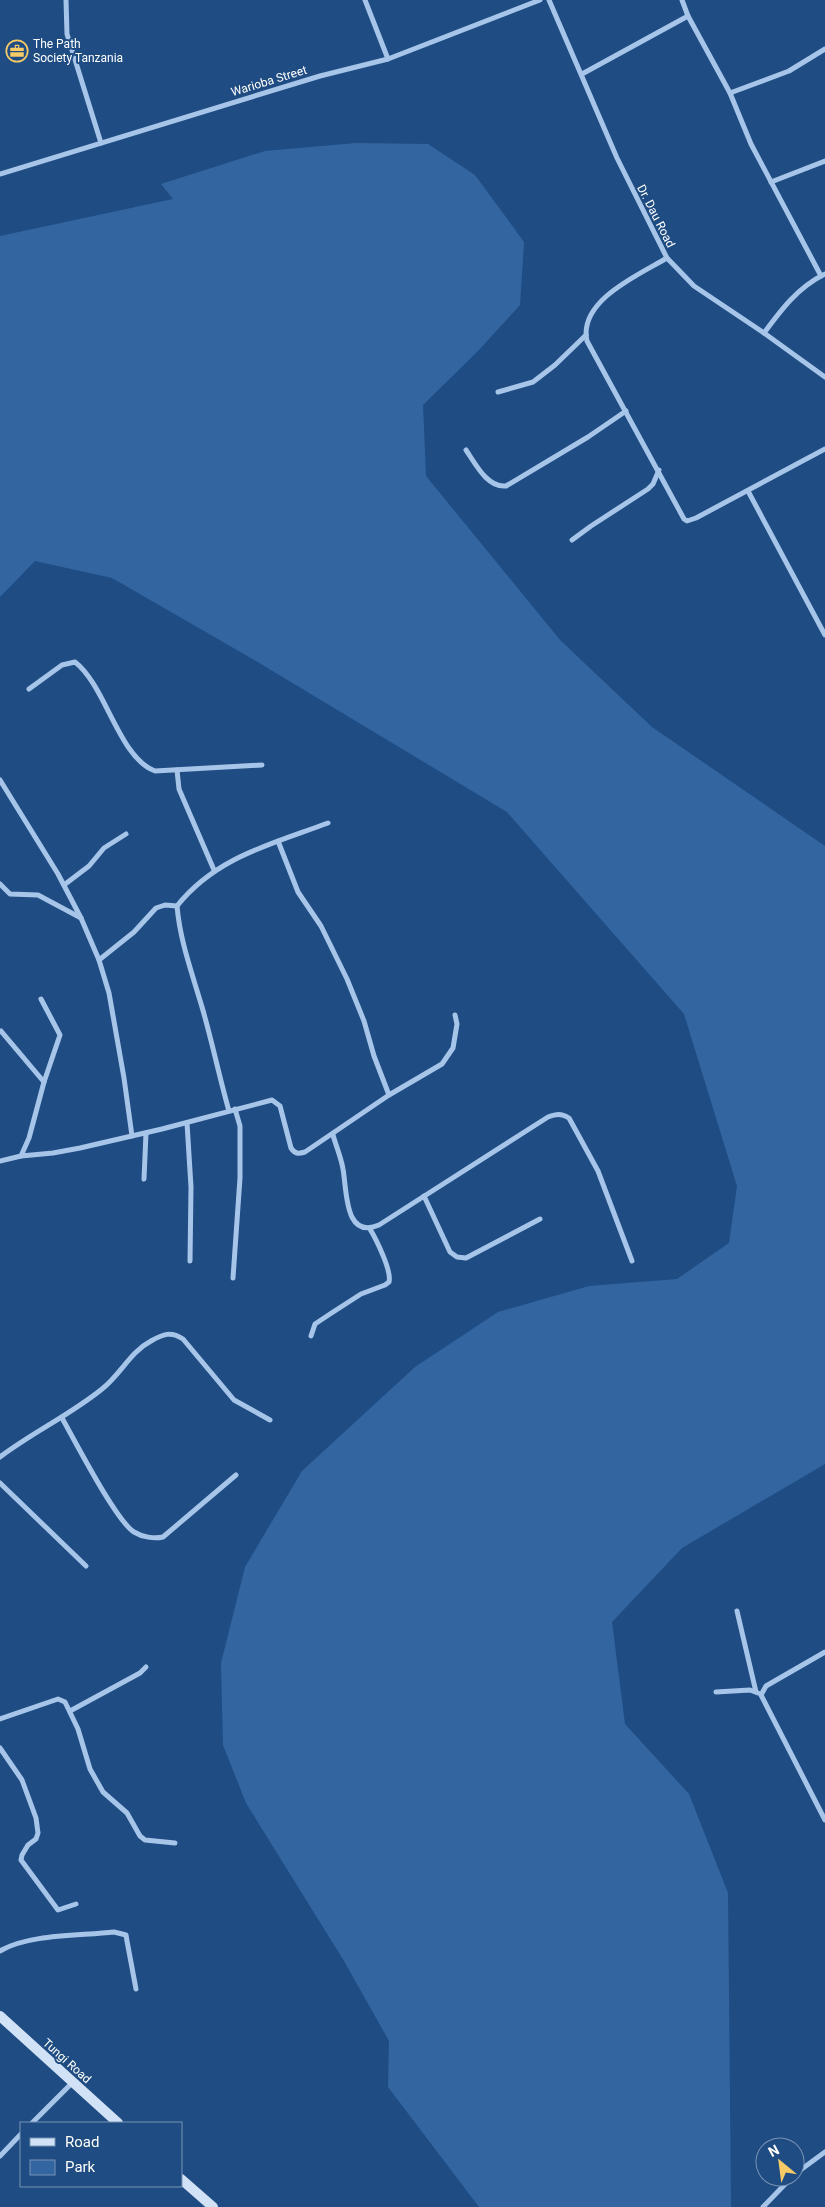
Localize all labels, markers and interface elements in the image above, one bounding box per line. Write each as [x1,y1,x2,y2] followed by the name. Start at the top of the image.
[33,37,123,65] place label: The Path Society Tanzania
[5,39,29,63] office icon: The Path Society Tanzania
[229,63,309,99] street label: Warioba Street
[634,182,678,250] street label: Dr. Dau Road
[40,2036,94,2086] street label: Tungi Road
[20,2122,182,2187] legend
[65,2133,99,2151] text: Road
[755,2137,805,2187] north arrow
[765,2141,782,2160] text: N
[65,2158,96,2176] text: Park

